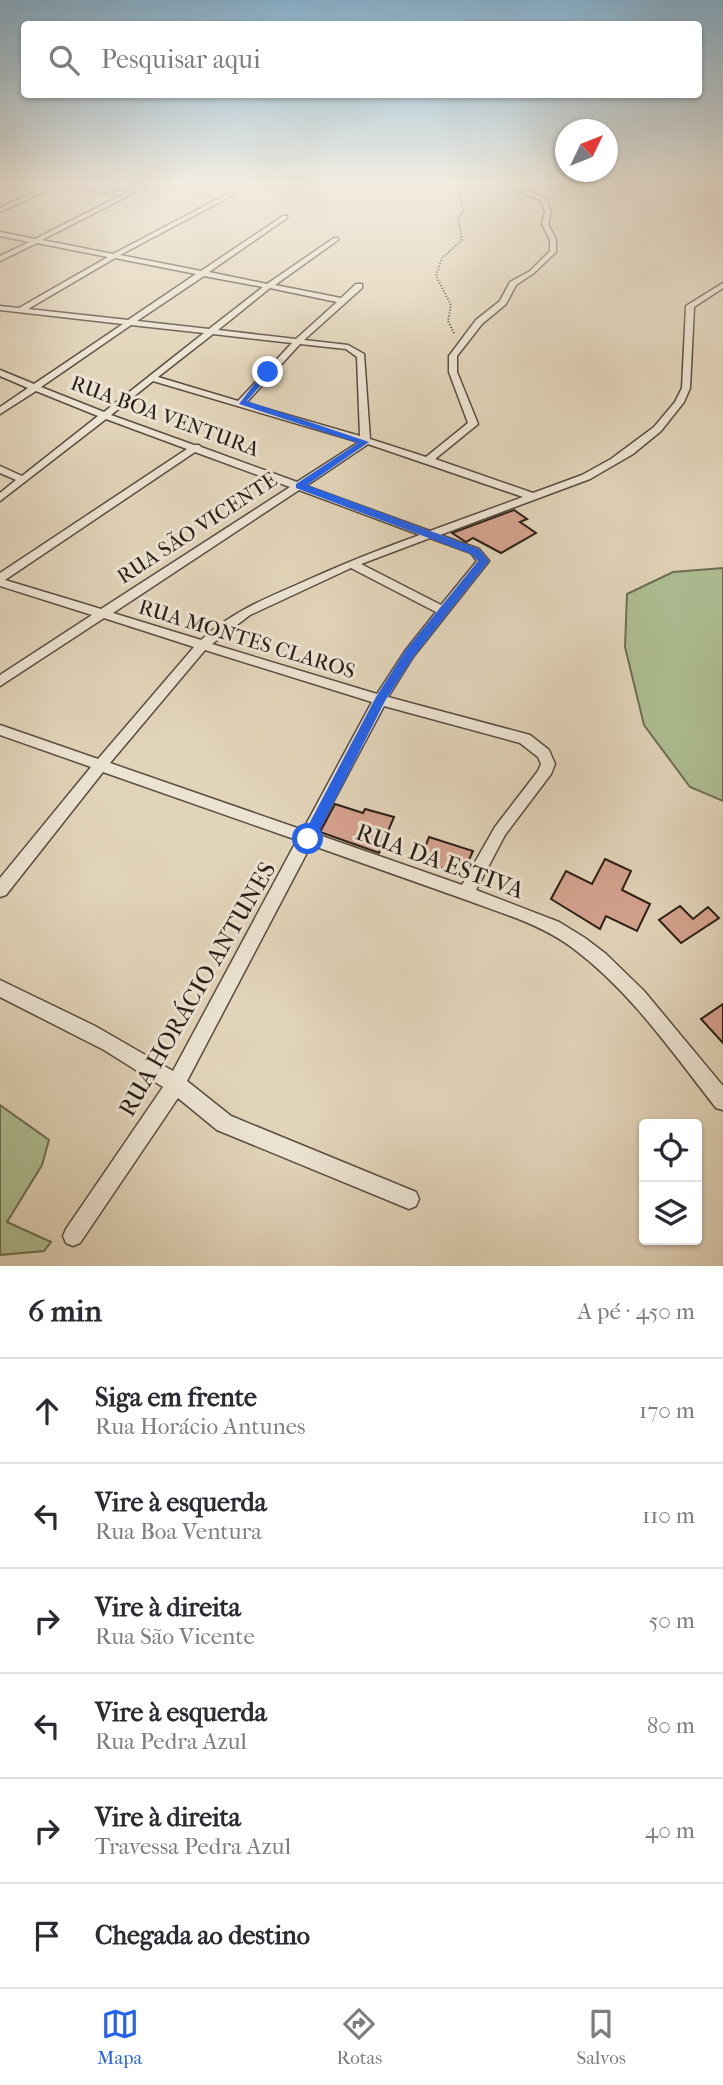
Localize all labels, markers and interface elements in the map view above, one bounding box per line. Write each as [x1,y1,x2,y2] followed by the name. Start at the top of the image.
[21,21,702,98] search box
[45,41,83,79] icon: search
[101,44,261,75] text: Pesquisar aqui
[555,119,618,182] north arrow
[252,356,283,387] route end
[67,371,263,461] street label: RUA BOA VENTURA
[113,467,281,589] street label: RUA SÃO VICENTE
[136,595,358,683] street label: RUA MONTES CLAROS
[352,818,528,905] street label: RUA DA ESTIVA
[292,823,323,854] route start
[112,856,281,1121] street label: RUA HORÁCIO ANTUNES
[639,1119,702,1245] map controls
[639,1119,702,1182] button: locate
[639,1182,702,1245] button: layers
[28,1294,102,1329] text: 6 min
[577,1298,695,1325] text: A pé · 450 m
[95,1382,257,1413] text: Siga em frente
[28,1392,66,1430] icon: ahead
[639,1397,695,1424] text: 170 m
[95,1413,306,1440] text: Rua Horácio Antunes
[95,1487,267,1518] text: Vire à esquerda
[28,1497,66,1535] icon: left
[642,1502,695,1529] text: 110 m
[95,1518,262,1545] text: Rua Boa Ventura
[95,1592,241,1623] text: Vire à direita
[28,1602,66,1640] icon: right
[648,1607,695,1634] text: 50 m
[95,1623,255,1650] text: Rua São Vicente
[95,1697,267,1728] text: Vire à esquerda
[28,1707,66,1745] icon: left
[647,1712,695,1739] text: 80 m
[95,1728,247,1755] text: Rua Pedra Azul
[95,1802,241,1833] text: Vire à direita
[28,1812,66,1850] icon: right
[645,1817,695,1844] text: 40 m
[95,1833,291,1860] text: Travessa Pedra Azul
[28,1917,66,1955] icon: arrive
[95,1920,310,1951] text: Chegada ao destino
[97,2005,142,2069] tab: Mapa
[337,2005,382,2069] tab: Rotas
[577,2005,626,2069] tab: Salvos

